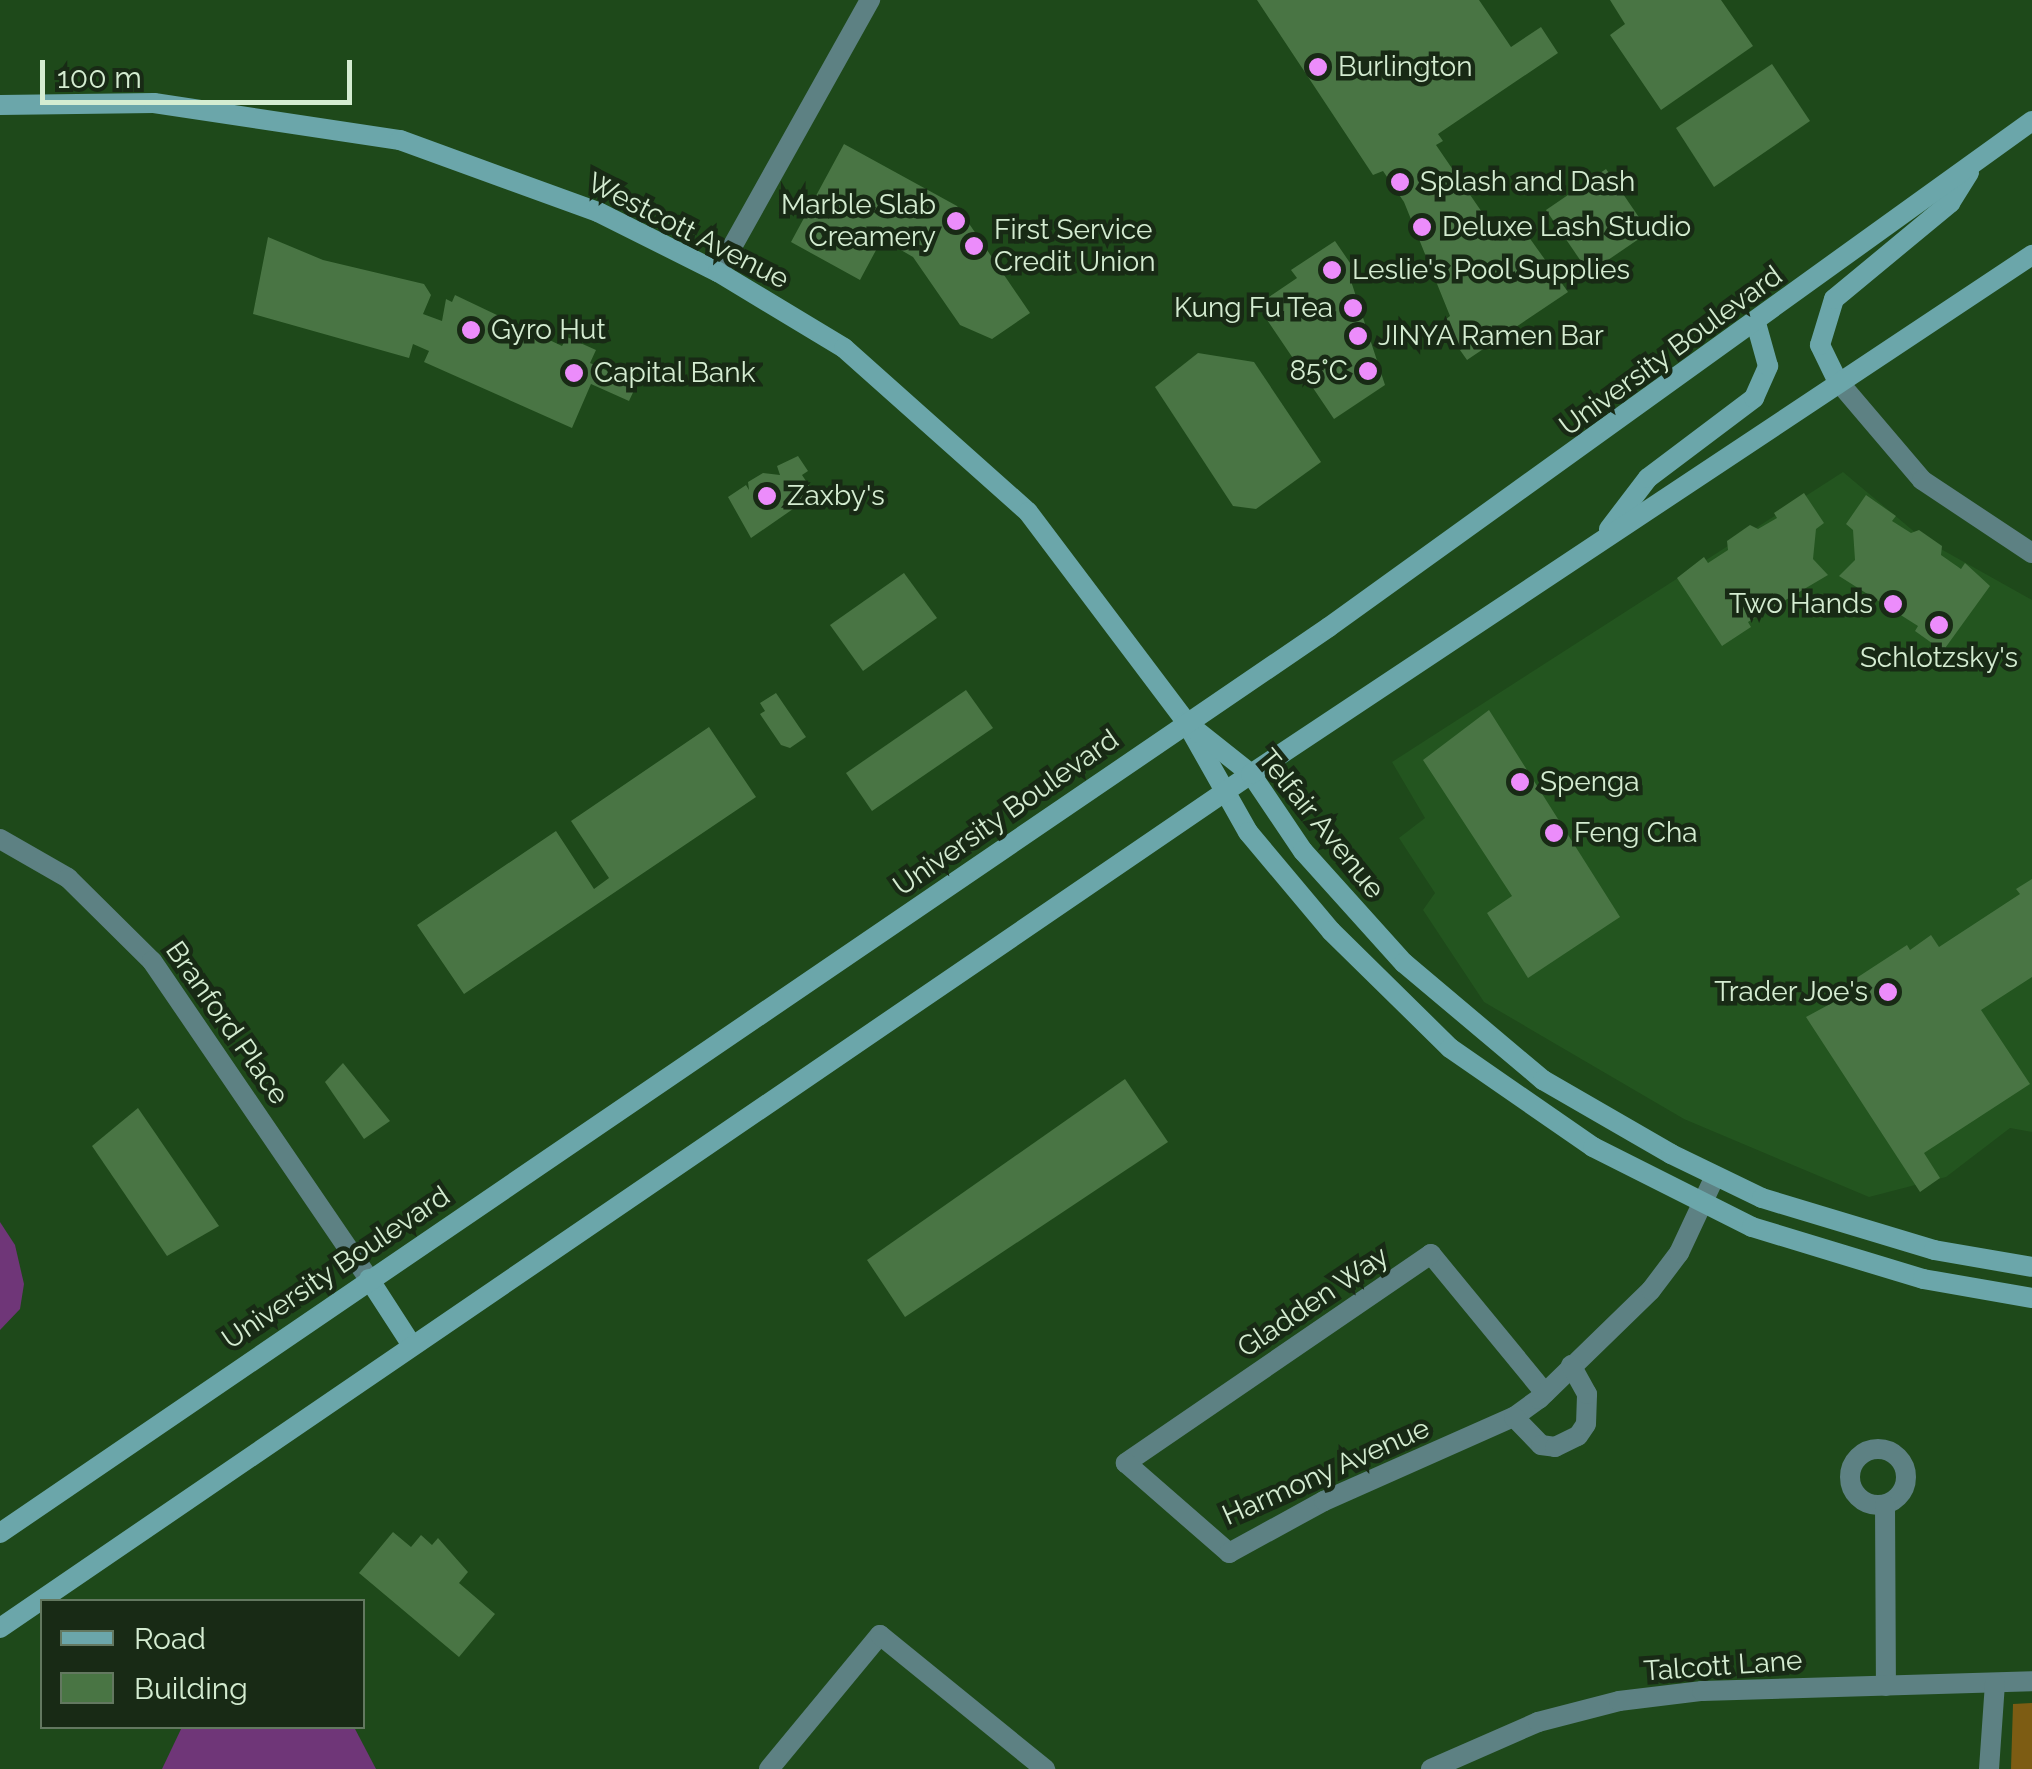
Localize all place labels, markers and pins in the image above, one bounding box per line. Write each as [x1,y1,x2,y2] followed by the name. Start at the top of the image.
[1338,50,1473,84] place label: Burlington
[1307,56,1329,78] marker: Burlington
[1420,165,1635,199] place label: Splash and Dash
[1389,171,1411,193] marker: Splash and Dash
[781,188,936,254] place label: Marble Slab Creamery
[945,210,967,232] marker: Marble Slab Creamery
[1442,210,1691,244] place label: Deluxe Lash Studio
[994,213,1155,279] place label: First Service Credit Union
[1411,216,1433,238] marker: Deluxe Lash Studio
[963,235,985,257] marker: First Service Credit Union
[1352,253,1631,287] place label: Leslie's Pool Supplies
[1321,259,1343,281] marker: Leslie's Pool Supplies
[1173,291,1333,325] place label: Kung Fu Tea
[1342,297,1364,319] marker: Kung Fu Tea
[491,313,606,347] place label: Gyro Hut
[460,319,482,341] marker: Gyro Hut
[1378,319,1605,353] place label: JINYA Ramen Bar
[1347,325,1369,347] marker: JINYA Ramen Bar
[1289,354,1348,388] place label: 85°C
[594,356,756,390] place label: Capital Bank
[1357,360,1379,382] marker: 85°C
[563,362,585,384] marker: Capital Bank
[787,479,885,513] place label: Zaxby's
[756,485,778,507] marker: Zaxby's
[1729,587,1873,621] place label: Two Hands
[1882,593,1904,615] marker: Two Hands
[1928,614,1950,636] marker: Schlotzsky's
[1860,641,2018,675] place label: Schlotzsky's
[1540,765,1640,799] place label: Spenga
[1509,771,1531,793] marker: Spenga
[1574,816,1698,850] place label: Feng Cha
[1543,822,1565,844] marker: Feng Cha
[1713,975,1868,1009] place label: Trader Joe's
[1877,981,1899,1003] marker: Trader Joe's

